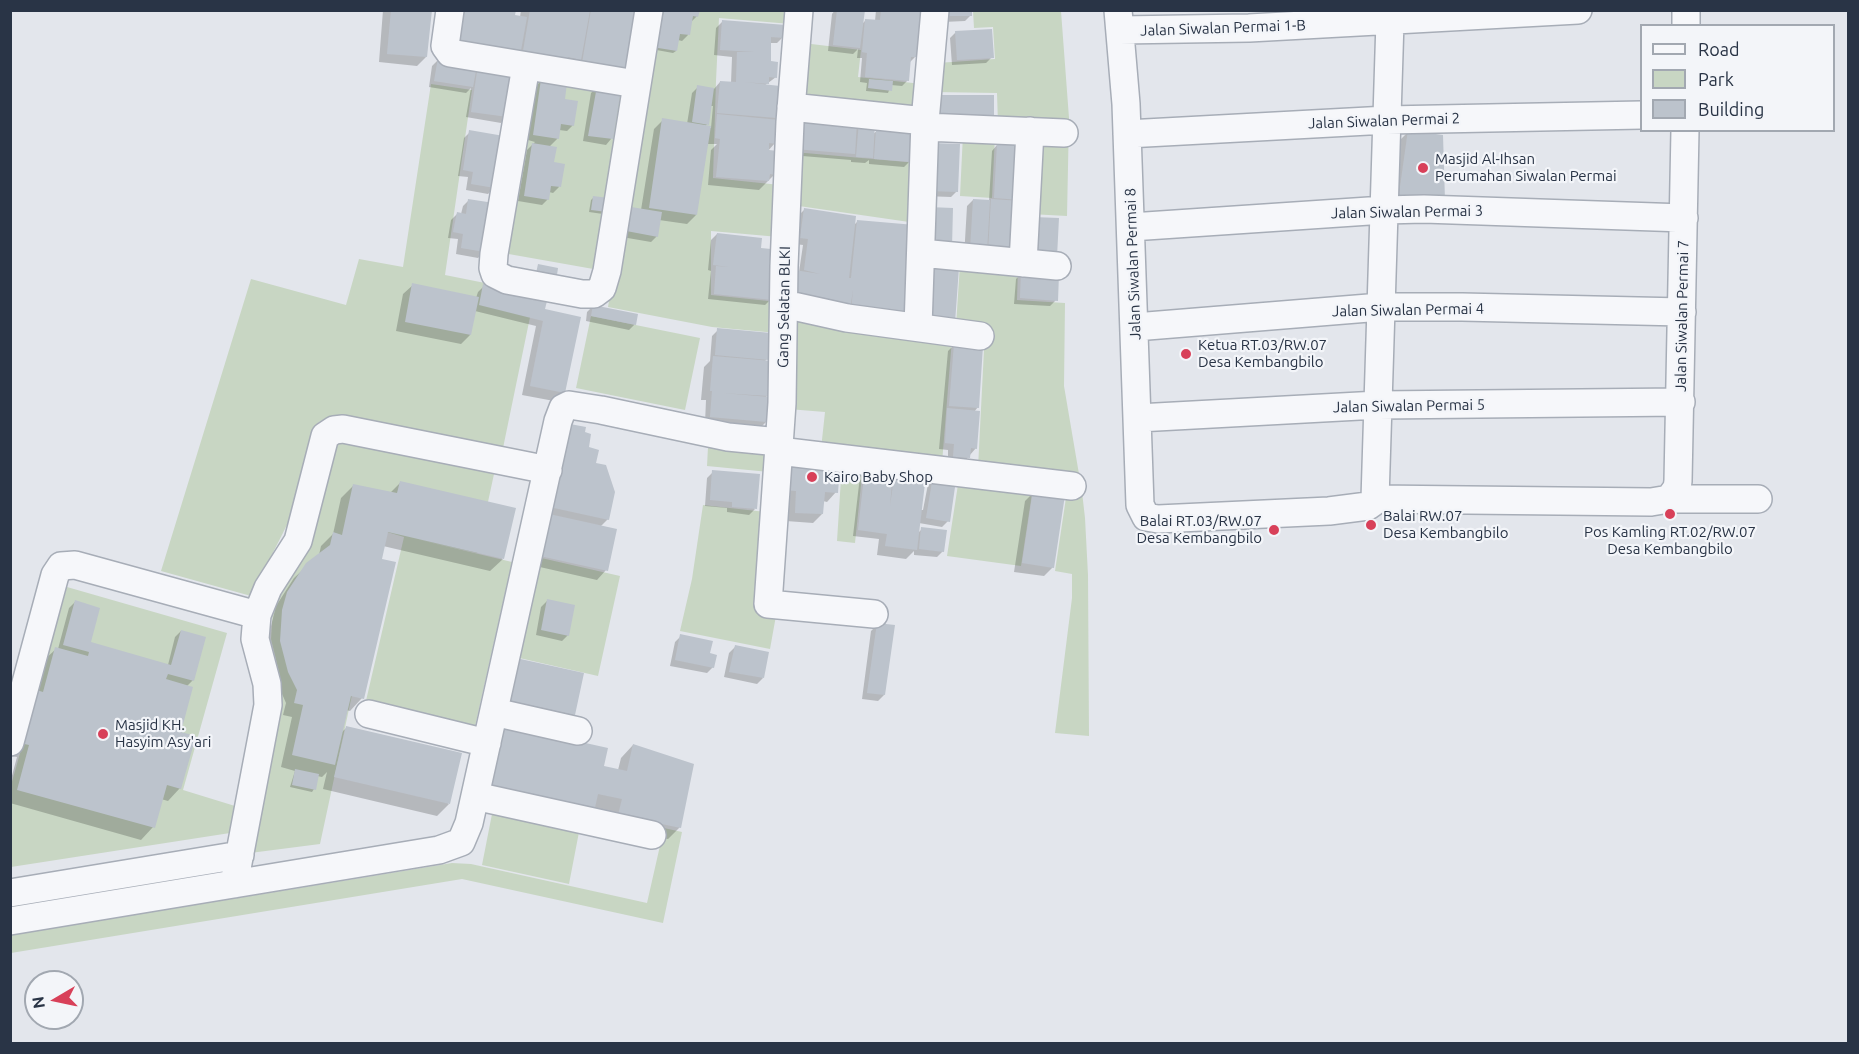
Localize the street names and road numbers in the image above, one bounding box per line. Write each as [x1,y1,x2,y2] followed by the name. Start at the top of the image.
[1140,16,1306,40] street label: Jalan Siwalan Permai 1-B
[1308,109,1460,133] street label: Jalan Siwalan Permai 2
[1121,188,1145,340] street label: Jalan Siwalan Permai 8
[1331,202,1483,222] street label: Jalan Siwalan Permai 3
[1672,240,1692,392] street label: Jalan Siwalan Permai 7
[774,246,794,368] street label: Gang Selatan BLKI
[1332,300,1484,320] street label: Jalan Siwalan Permai 4
[1333,396,1485,416] street label: Jalan Siwalan Permai 5

